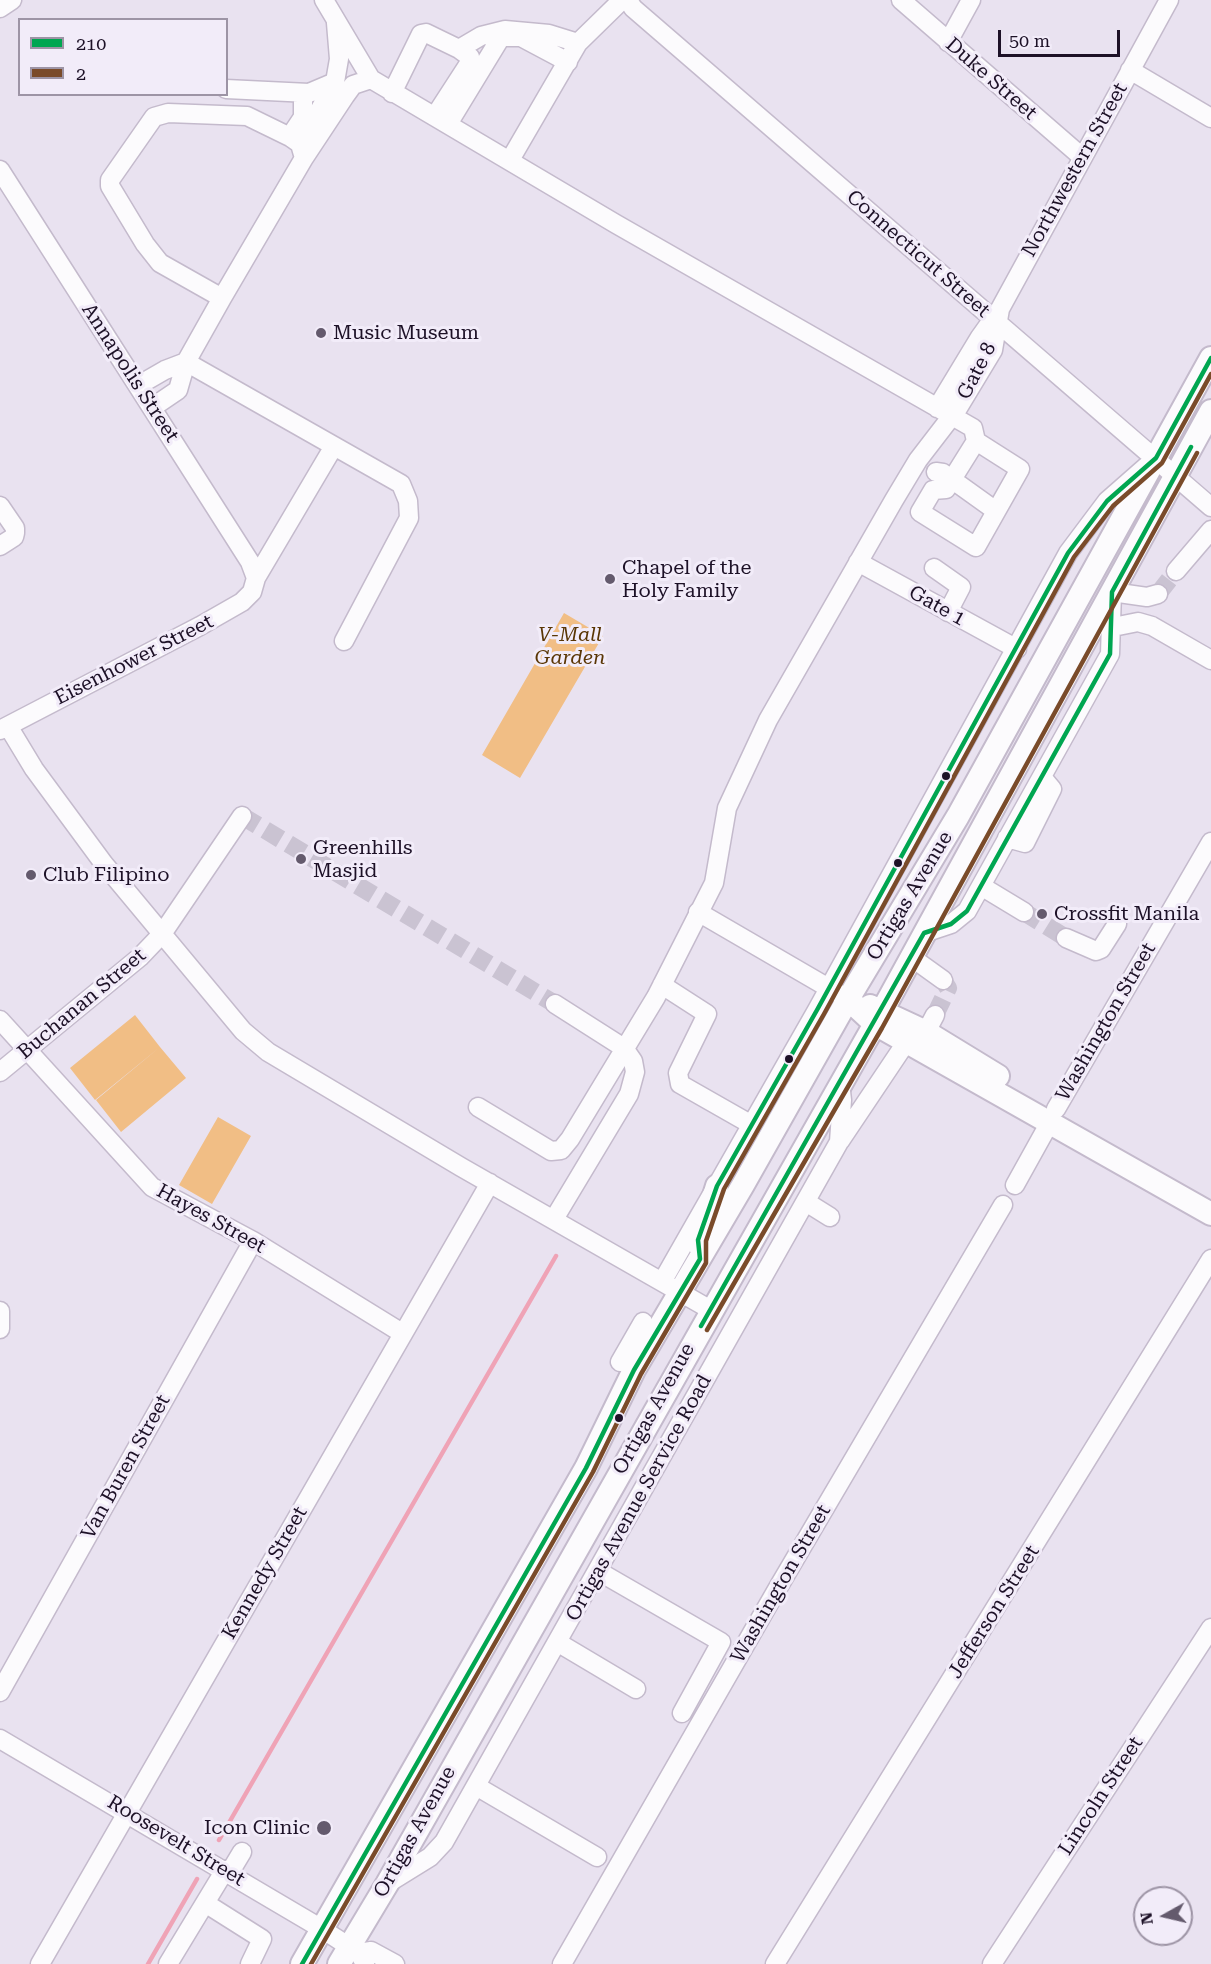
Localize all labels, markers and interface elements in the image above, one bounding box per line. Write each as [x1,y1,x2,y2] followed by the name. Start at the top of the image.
[18,18,228,96] legend
[1001,18,1122,56] scale bar
[1009,30,1050,51] text: 50 m
[76,33,106,54] text: 210
[940,33,1042,125] street label: Duke Street
[76,63,86,84] text: 2
[1017,79,1133,261] street label: Northwestern Street
[841,185,995,323] street label: Connecticut Street
[76,299,184,447] street label: Annapolis Street
[333,321,479,345] place label: Music Museum
[314,326,328,340] marker: Music Museum
[952,338,1002,404] street label: Gate 8
[622,556,751,603] place label: Chapel of the Holy Family
[603,572,617,586] marker: Chapel of the Holy Family
[905,581,969,631] street label: Gate 1
[51,610,217,710] street label: Eisenhower Street
[535,623,605,670] park label: V-Mall Garden
[940,770,952,782] unlabelled marker
[862,827,958,965] street label: Ortigas Avenue
[313,836,412,883] place label: Greenhills Masjid
[294,852,308,866] marker: Greenhills Masjid
[892,857,904,869] unlabelled marker
[43,863,170,887] place label: Club Filipino
[24,868,38,882] marker: Club Filipino
[1054,902,1199,926] place label: Crossfit Manila
[1035,907,1049,921] marker: Crossfit Manila
[1051,939,1161,1105] street label: Washington Street
[13,943,151,1065] street label: Buchanan Street
[783,1053,795,1065] unlabelled marker
[152,1179,270,1259] street label: Hayes Street
[608,1339,700,1479] street label: Ortigas Avenue
[561,1371,717,1625] street label: Ortigas Avenue Service Road
[76,1391,176,1543] street label: Van Buren Street
[613,1412,625,1424] unlabelled marker
[726,1501,836,1667] street label: Washington Street
[217,1502,313,1644] street label: Kennedy Street
[943,1541,1045,1683] street label: Jefferson Street
[1054,1732,1148,1860] street label: Lincoln Street
[369,1762,461,1902] street label: Ortigas Avenue
[103,1790,249,1892] street label: Roosevelt Street
[204,1816,310,1840] place label: Icon Clinic
[315,1819,333,1837] marker: Icon Clinic
[1133,1886,1193,1946] north arrow
[1136,1911,1157,1926] text: N

